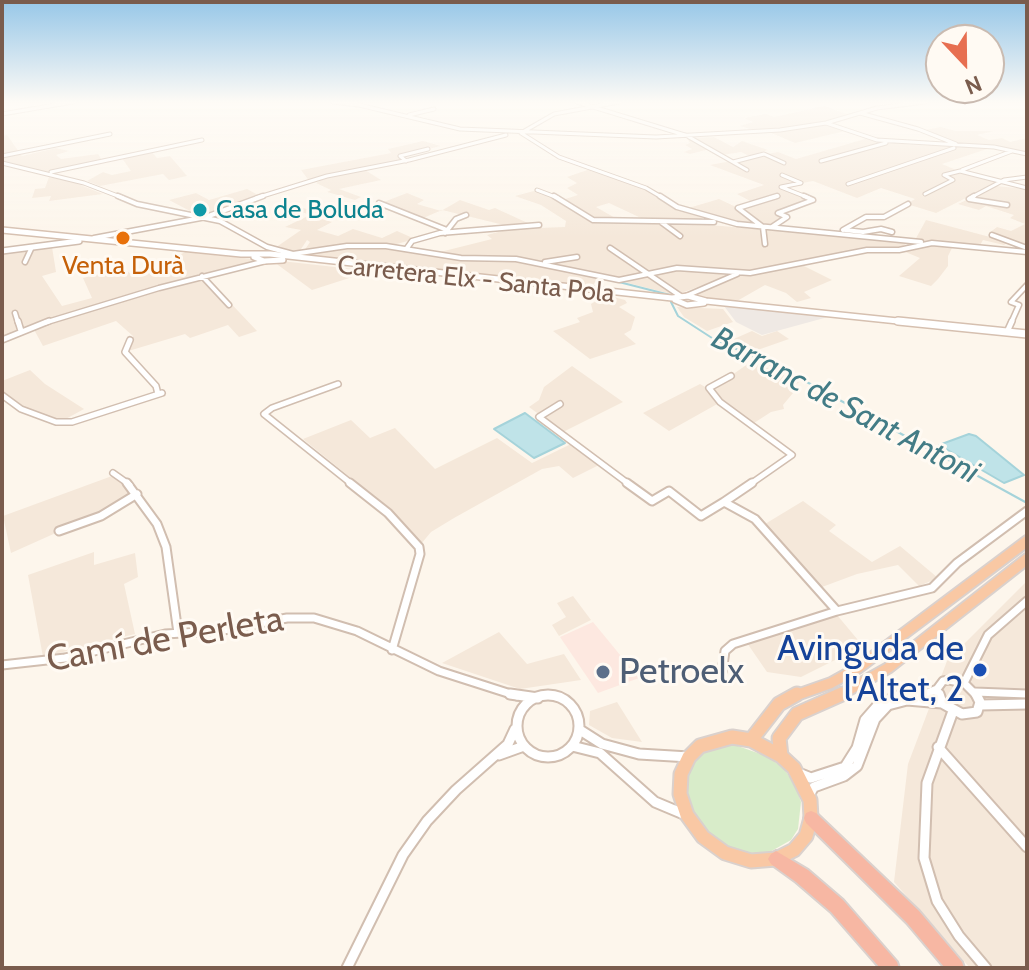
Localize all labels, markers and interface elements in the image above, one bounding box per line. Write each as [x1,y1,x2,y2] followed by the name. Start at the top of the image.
[925,24,1005,104] north arrow
[961,69,986,100] text: N
[216,194,384,226] place label: Casa de Boluda
[191,201,209,219] marker: Casa de Boluda
[114,229,132,247] marker: Venta Durà
[62,250,184,282] place label: Venta Durà
[336,250,616,310] street label: Carretera Elx - Santa Pola
[705,319,985,493] water label: Barranc de Sant Antoni
[43,598,287,682] street label: Camí de Perleta
[777,627,964,712] place label: Avinguda de l'Altet, 2
[619,650,744,694] place label: Petroelx
[971,661,989,679] marker: Avinguda de l'Altet, 2
[594,663,612,681] marker: Petroelx

